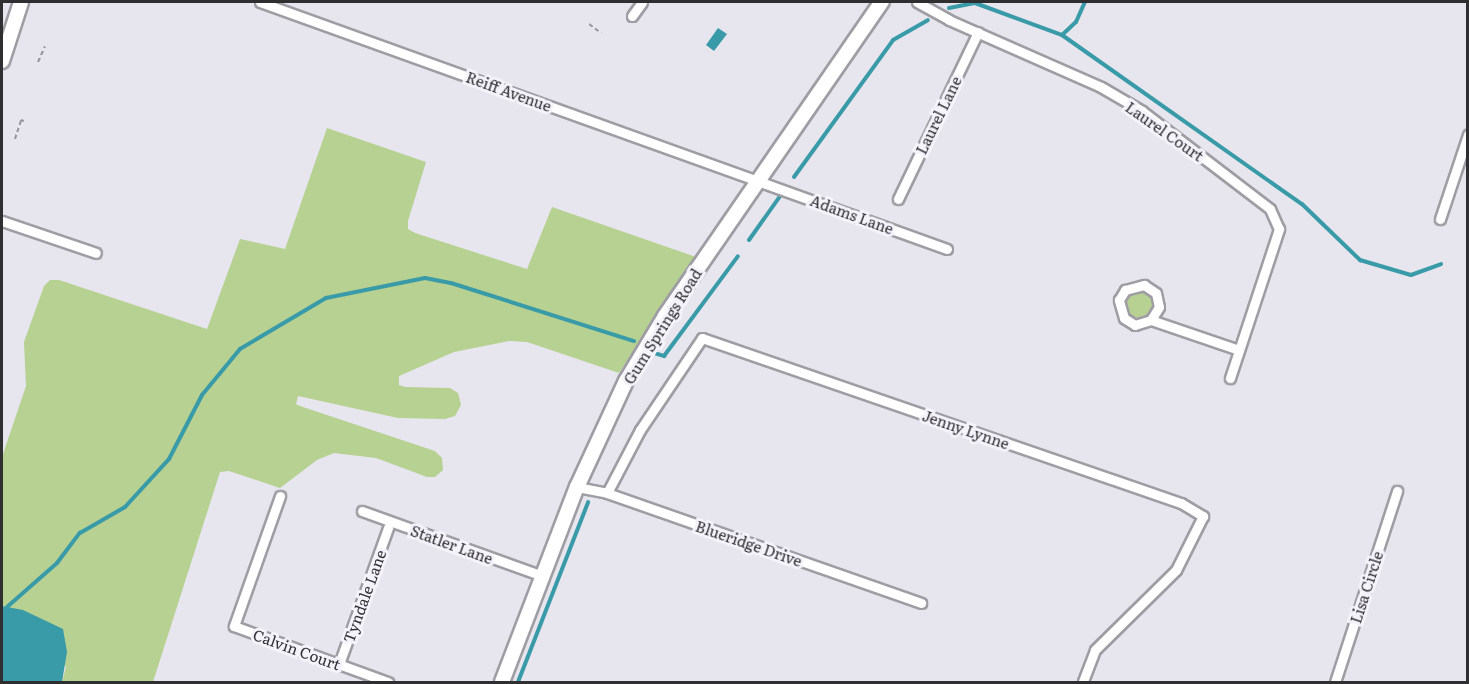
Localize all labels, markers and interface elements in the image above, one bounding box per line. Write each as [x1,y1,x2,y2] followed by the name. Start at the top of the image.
[464,67,554,115] street label: Reiff Avenue
[911,73,965,157] street label: Laurel Lane
[1122,97,1208,165] street label: Laurel Court
[808,191,896,237] street label: Adams Lane
[619,265,705,387] street label: Gum Springs Road
[920,406,1012,452] street label: Jenny Lynne
[693,516,805,570] street label: Blueridge Drive
[408,521,496,567] street label: Statler Lane
[339,547,389,645] street label: Tyndale Lane
[1346,549,1386,625] street label: Lisa Circle
[251,625,343,673] street label: Calvin Court

